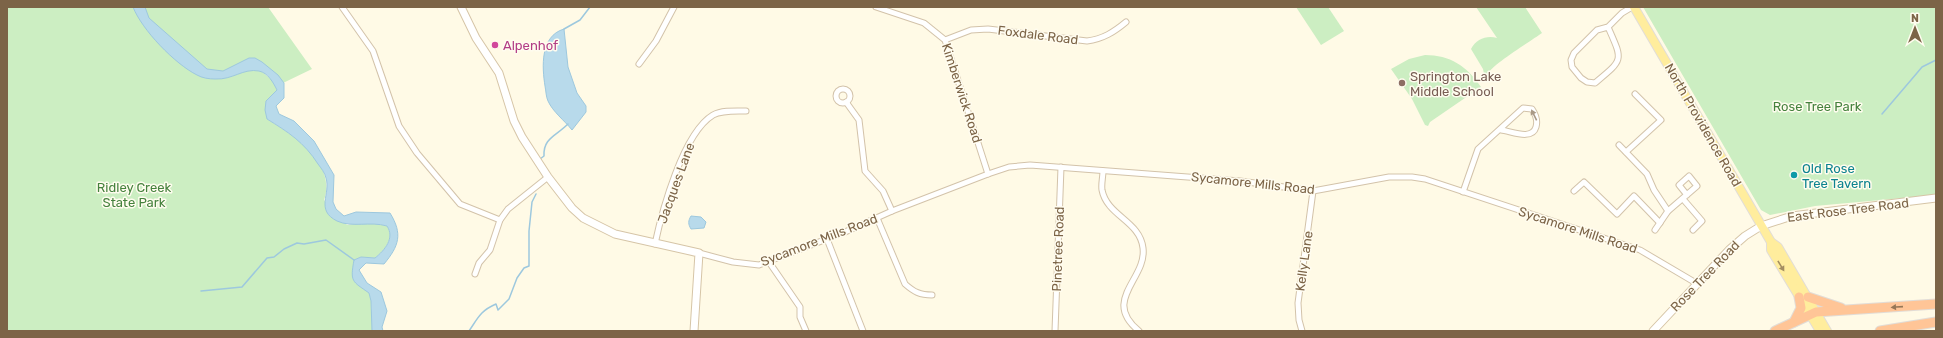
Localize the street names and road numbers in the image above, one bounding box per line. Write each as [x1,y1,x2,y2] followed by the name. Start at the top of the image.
[997,23,1079,47] street label: Foxdale Road
[939,41,985,145] street label: Kimberwick Road
[1662,61,1744,189] street label: North Providence Road
[654,141,698,225] street label: Jacques Lane
[1191,169,1315,197] street label: Sycamore Mills Road
[1786,195,1910,225] street label: East Rose Tree Road
[1517,204,1639,256] street label: Sycamore Mills Road
[1049,206,1067,292] street label: Pinetree Road
[758,211,880,269] street label: Sycamore Mills Road
[1292,230,1316,292] street label: Kelly Lane
[1667,238,1743,314] street label: Rose Tree Road

